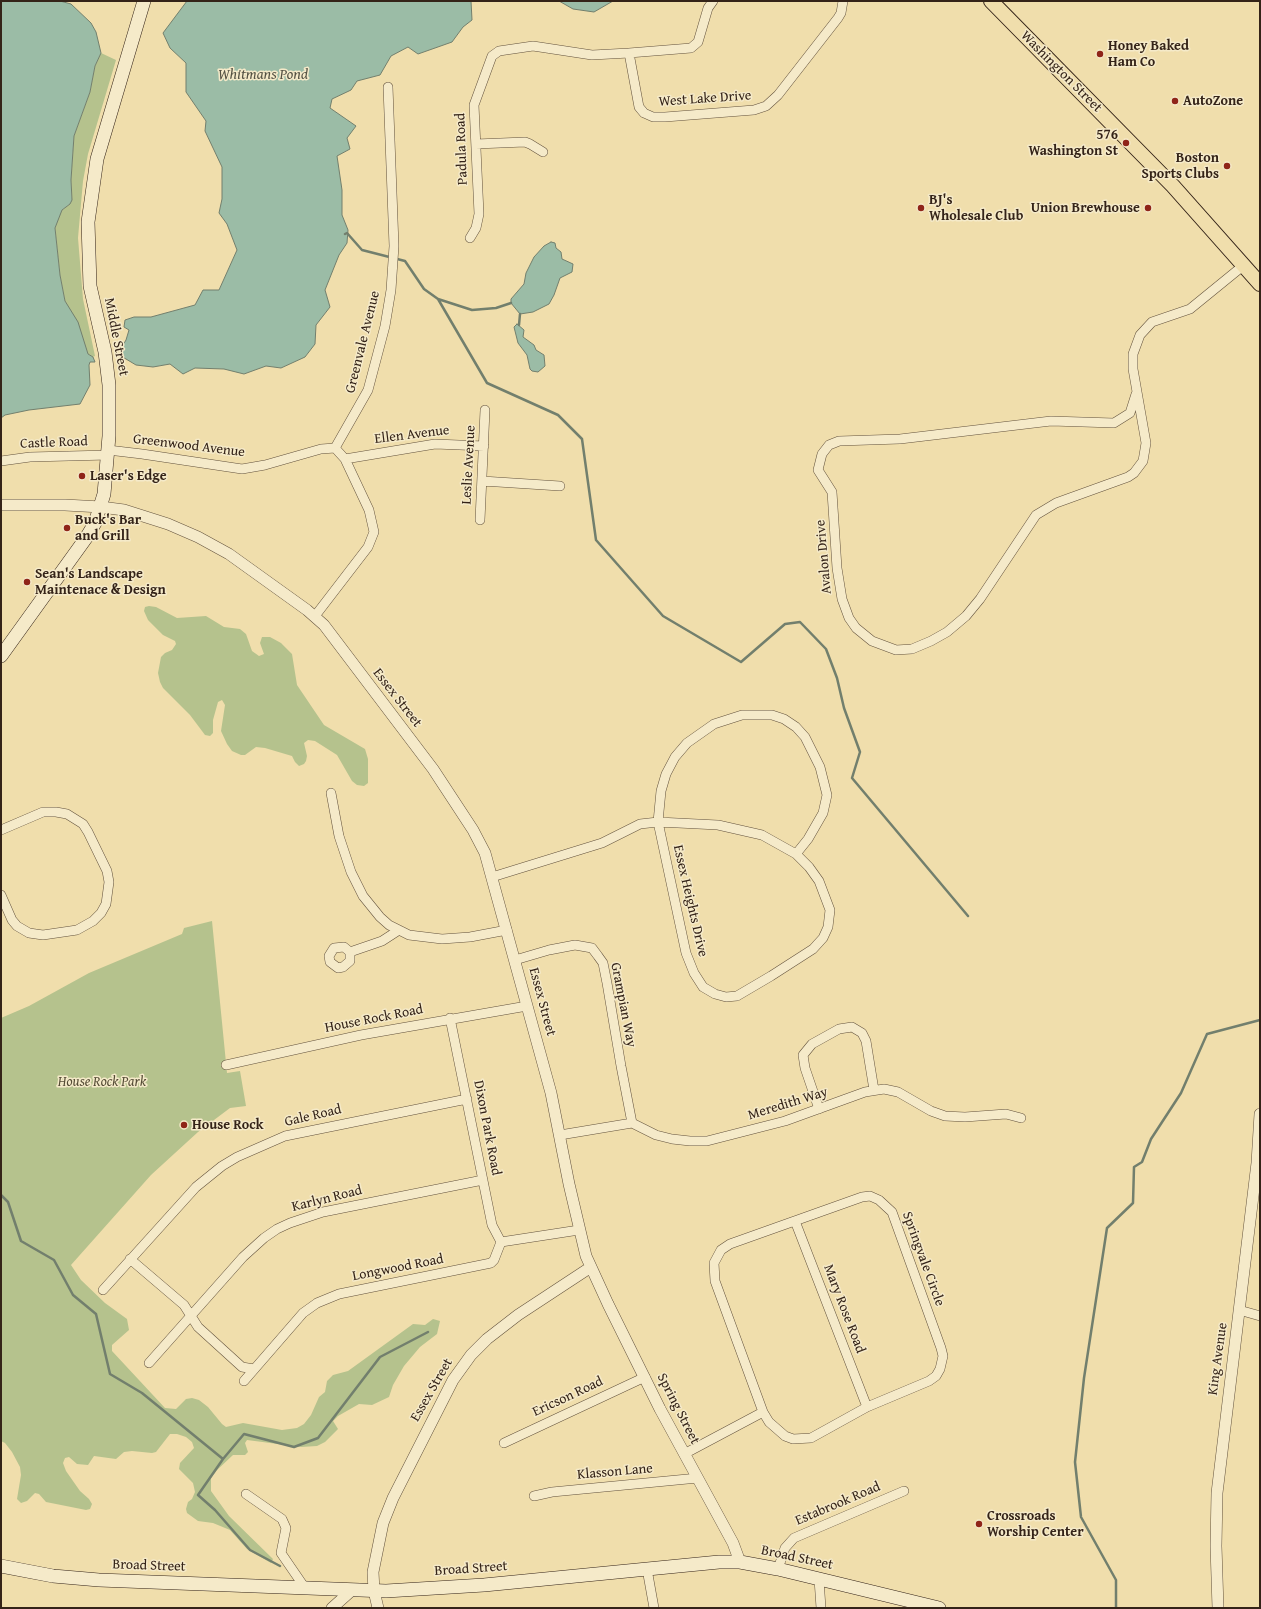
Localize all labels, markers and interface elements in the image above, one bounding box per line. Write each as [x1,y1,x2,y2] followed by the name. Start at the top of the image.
[1017,28,1105,116] street label: Washington Street
[1108,38,1189,70] place label: Honey Baked Ham Co
[1095,49,1105,59] marker: Honey Baked Ham Co
[218,66,308,84] water label: Whitmans Pond
[658,87,752,111] street label: West Lake Drive
[1183,93,1243,109] place label: AutoZone
[1170,96,1180,106] marker: AutoZone
[452,113,472,185] street label: Padula Road
[1028,127,1118,160] place label: 576 Washington St
[1121,138,1131,148] marker: 576 Washington St
[1141,150,1219,182] place label: Boston Sports Clubs
[1222,161,1232,171] marker: Boston Sports Clubs
[929,192,1023,224] place label: BJ's Wholesale Club
[1031,200,1140,216] place label: Union Brewhouse
[916,203,926,213] marker: BJ's Wholesale Club
[1143,203,1153,213] marker: Union Brewhouse
[342,289,384,395] street label: Greenvale Avenue
[100,296,132,378] street label: Middle Street
[374,422,450,448] street label: Ellen Avenue
[459,425,479,505] street label: Leslie Avenue
[132,431,246,461] street label: Greenwood Avenue
[20,433,88,453] street label: Castle Road
[90,468,167,484] place label: Laser's Edge
[77,471,87,481] marker: Laser's Edge
[75,512,141,544] place label: Buck's Bar and Grill
[812,519,836,595] street label: Avalon Drive
[62,523,72,533] marker: Buck's Bar and Grill
[35,566,166,598] place label: Sean's Landscape Maintenace & Design
[22,577,32,587] marker: Sean's Landscape Maintenace & Design
[369,665,425,731] street label: Essex Street
[669,843,711,959] street label: Essex Heights Drive
[607,961,639,1049] street label: Grampian Way
[525,966,559,1038] street label: Essex Street
[323,1001,425,1037] street label: House Rock Road
[58,1074,146,1090] park label: House Rock Park
[470,1079,504,1177] street label: Dixon Park Road
[746,1084,830,1124] street label: Meredith Way
[283,1101,343,1131] street label: Gale Road
[192,1117,263,1133] place label: House Rock
[179,1120,189,1130] marker: House Rock
[290,1182,364,1216] street label: Karlyn Road
[898,1209,948,1309] street label: Springvale Circle
[351,1251,445,1285] street label: Longwood Road
[819,1262,869,1356] street label: Mary Rose Road
[1205,1322,1231,1396] street label: King Avenue
[407,1355,457,1425] street label: Essex Street
[653,1371,703,1447] street label: Spring Street
[530,1373,606,1421] street label: Ericson Road
[576,1460,654,1484] street label: Klasson Lane
[793,1479,883,1529] street label: Estabrook Road
[987,1508,1084,1540] place label: Crossroads Worship Center
[974,1519,984,1529] marker: Crossroads Worship Center
[759,1542,835,1574] street label: Broad Street
[112,1556,186,1576] street label: Broad Street
[434,1558,508,1580] street label: Broad Street

